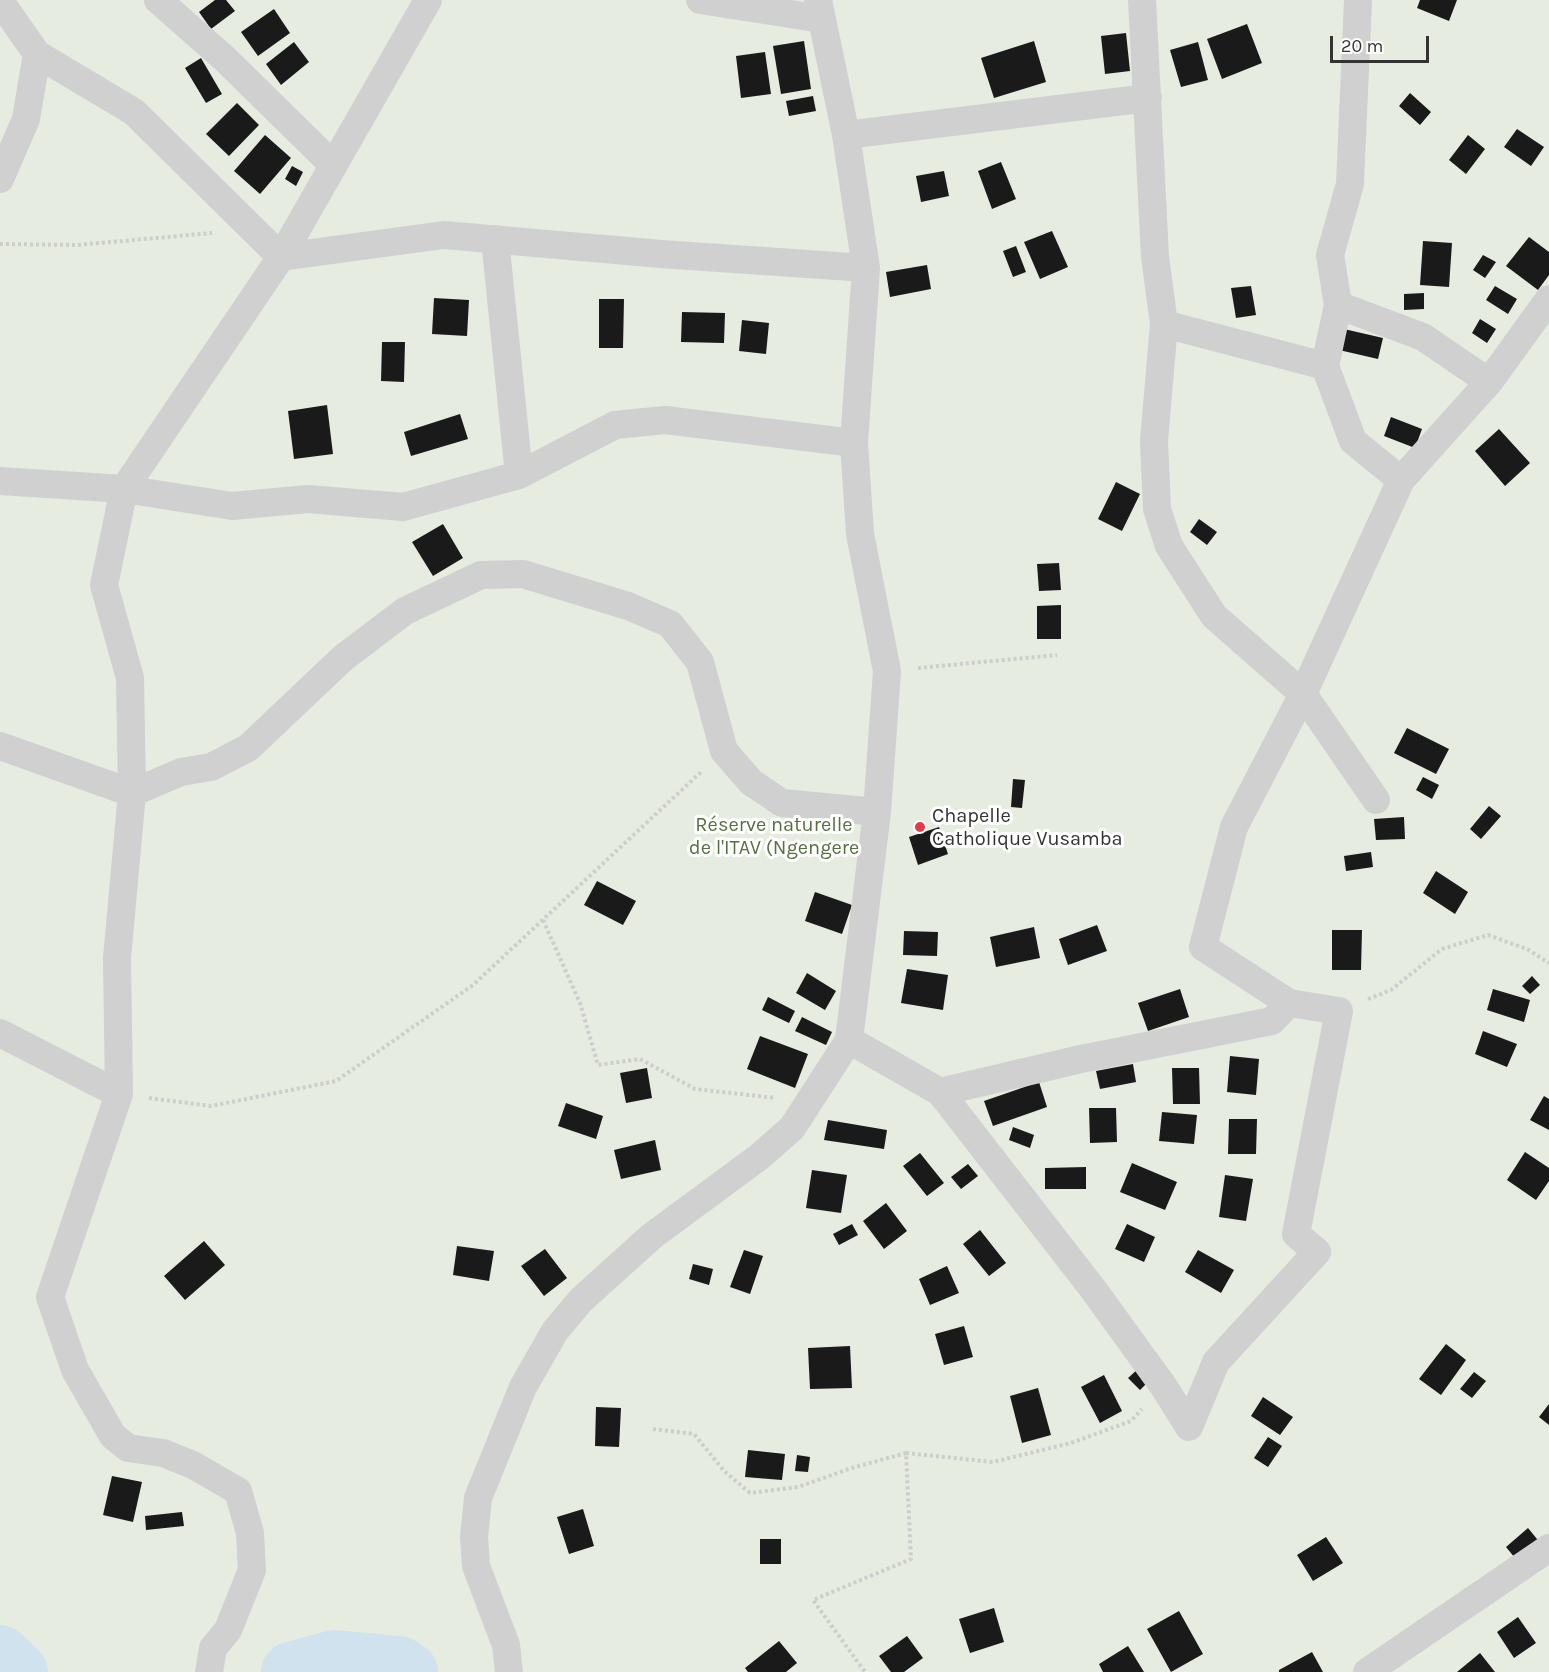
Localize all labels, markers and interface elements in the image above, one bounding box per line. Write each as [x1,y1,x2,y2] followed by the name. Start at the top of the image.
[1333,24,1432,62] scale bar
[1341,35,1383,57] text: 20 m
[932,804,1123,851] place label: Chapelle Catholique Vusamba
[689,813,859,860] park label: Réserve naturelle de l'ITAV (Ngengere
[913,820,927,834] marker: Chapelle Catholique Vusamba

